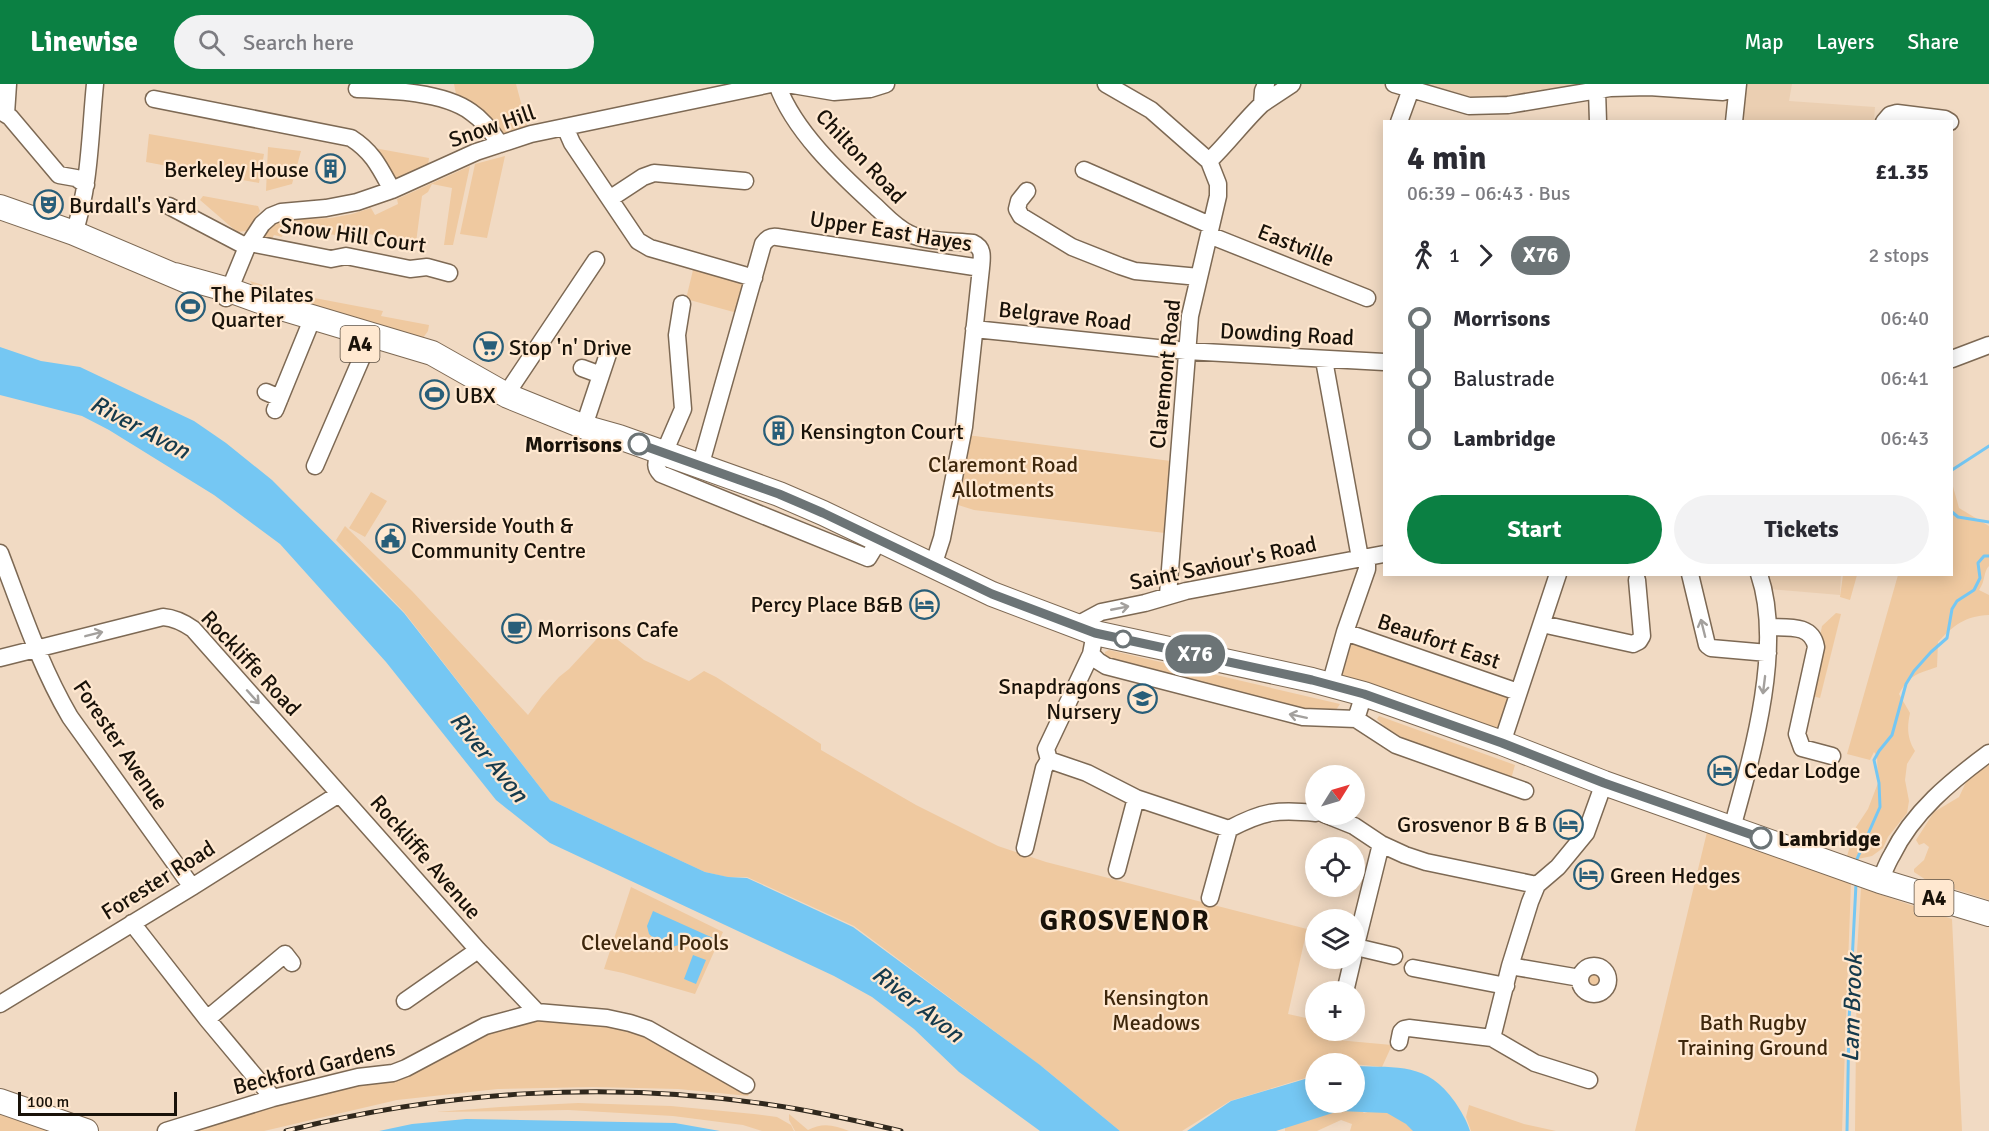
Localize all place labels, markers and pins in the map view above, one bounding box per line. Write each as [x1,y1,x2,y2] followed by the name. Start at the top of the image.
[314,153,346,185] building icon: Berkeley House
[164,156,309,183] place label: Berkeley House
[32,189,64,221] theatre icon: Burdall's Yard
[69,192,197,219] place label: Burdall's Yard
[211,281,314,333] place label: The Pilates Quarter
[174,291,206,323] sports icon: The Pilates Quarter
[472,331,504,363] supermarket icon: Stop 'n' Drive
[509,334,632,361] place label: Stop 'n' Drive
[418,379,450,411] sports icon: UBX
[455,382,496,409] place label: UBX
[763,415,795,447] building icon: Kensington Court
[800,418,964,445] place label: Kensington Court
[525,431,622,458] place label: Morrisons
[628,433,650,455] marker: Morrisons
[411,512,586,564] place label: Riverside Youth & Community Centre
[374,522,406,554] public building icon: Riverside Youth & Community Centre
[908,588,940,620] hotel icon: Percy Place B&B
[750,591,903,618] place label: Percy Place B&B
[500,613,532,645] cafe icon: Morrisons Cafe
[537,616,679,643] place label: Morrisons Cafe
[1114,630,1132,648] unlabelled marker
[999,673,1122,725] place label: Snapdragons Nursery
[1126,683,1158,715] school or university icon: Snapdragons Nursery
[1707,754,1739,786] hotel icon: Cedar Lodge
[1744,757,1861,784] place label: Cedar Lodge
[1552,808,1584,840] hotel icon: Grosvenor B & B
[1397,811,1547,838] place label: Grosvenor B & B
[1778,825,1881,852] place label: Lambridge
[1750,827,1772,849] marker: Lambridge
[1573,859,1605,891] hotel icon: Green Hedges
[1610,862,1740,889] place label: Green Hedges

